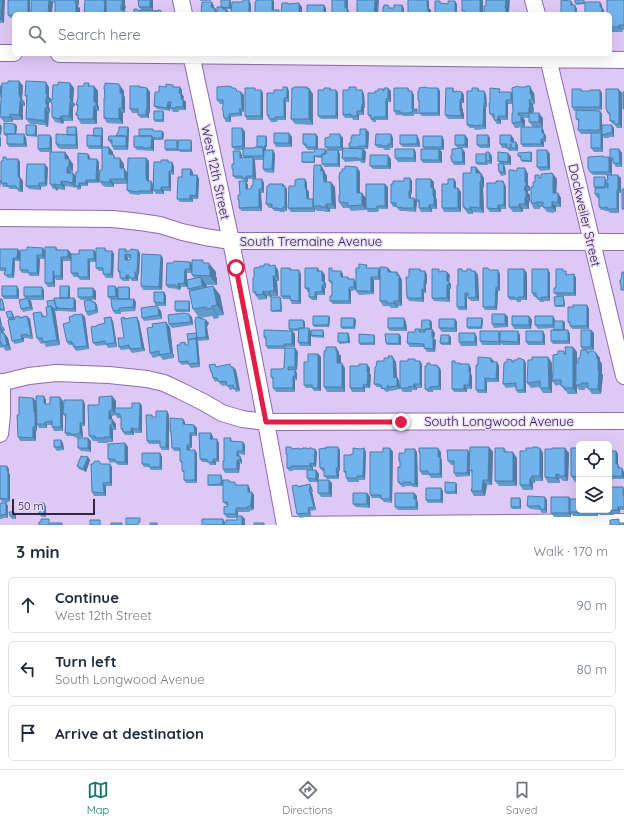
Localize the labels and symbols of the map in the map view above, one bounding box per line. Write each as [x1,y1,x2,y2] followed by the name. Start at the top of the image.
[198,123,234,221] street label: West 12th Street
[565,162,605,268] street label: Dockweiler Street
[240,233,382,249] street label: South Tremaine Avenue
[227,259,245,277] route start
[392,413,410,431] route end
[424,413,574,429] street label: South Longwood Avenue
[12,497,95,516] scale bar

